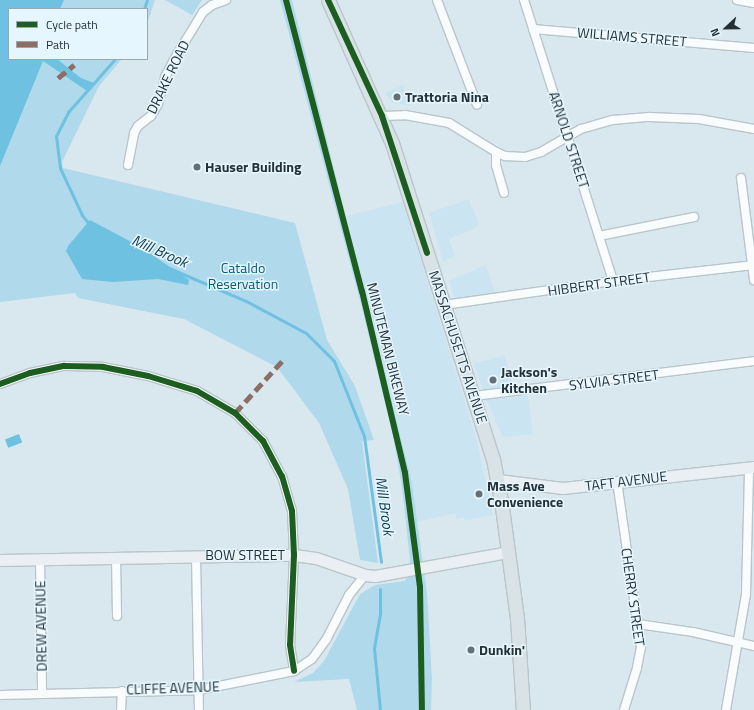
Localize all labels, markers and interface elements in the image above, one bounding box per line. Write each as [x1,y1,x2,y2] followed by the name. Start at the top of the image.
[8,8,148,60] legend
[706,8,746,48] north arrow
[46,15,98,34] text: Cycle path
[577,24,687,50] street label: WILLIAMS STREET
[706,26,724,39] text: N
[46,35,70,54] text: Path
[143,37,193,117] street label: DRAKE ROAD
[405,89,489,105] place label: Trattoria Nina
[545,89,593,191] street label: ARNOLD STREET
[392,92,402,102] marker: Trattoria Nina
[205,159,302,175] place label: Hauser Building
[192,162,202,172] marker: Hauser Building
[129,231,191,271] water label: Mill Brook
[208,260,278,292] park label: Cataldo Reservation
[425,268,491,426] street label: MASSACHUSETTS AVENUE
[547,268,651,300] street label: HIBBERT STREET
[363,281,413,417] street label: MINUTEMAN BIKEWAY
[501,364,557,396] place label: Jackson's Kitchen
[568,366,660,394] street label: SYLVIA STREET
[488,375,498,385] marker: Jackson's Kitchen
[584,468,668,494] street label: TAFT AVENUE
[372,475,398,537] water label: Mill Brook
[487,478,563,510] place label: Mass Ave Convenience
[474,489,484,499] marker: Mass Ave Convenience
[205,547,285,563] street label: BOW STREET
[618,547,648,647] street label: CHERRY STREET
[32,580,50,672] street label: DREW AVENUE
[479,642,525,658] place label: Dunkin'
[466,645,476,655] marker: Dunkin'
[126,678,220,698] street label: CLIFFE AVENUE

